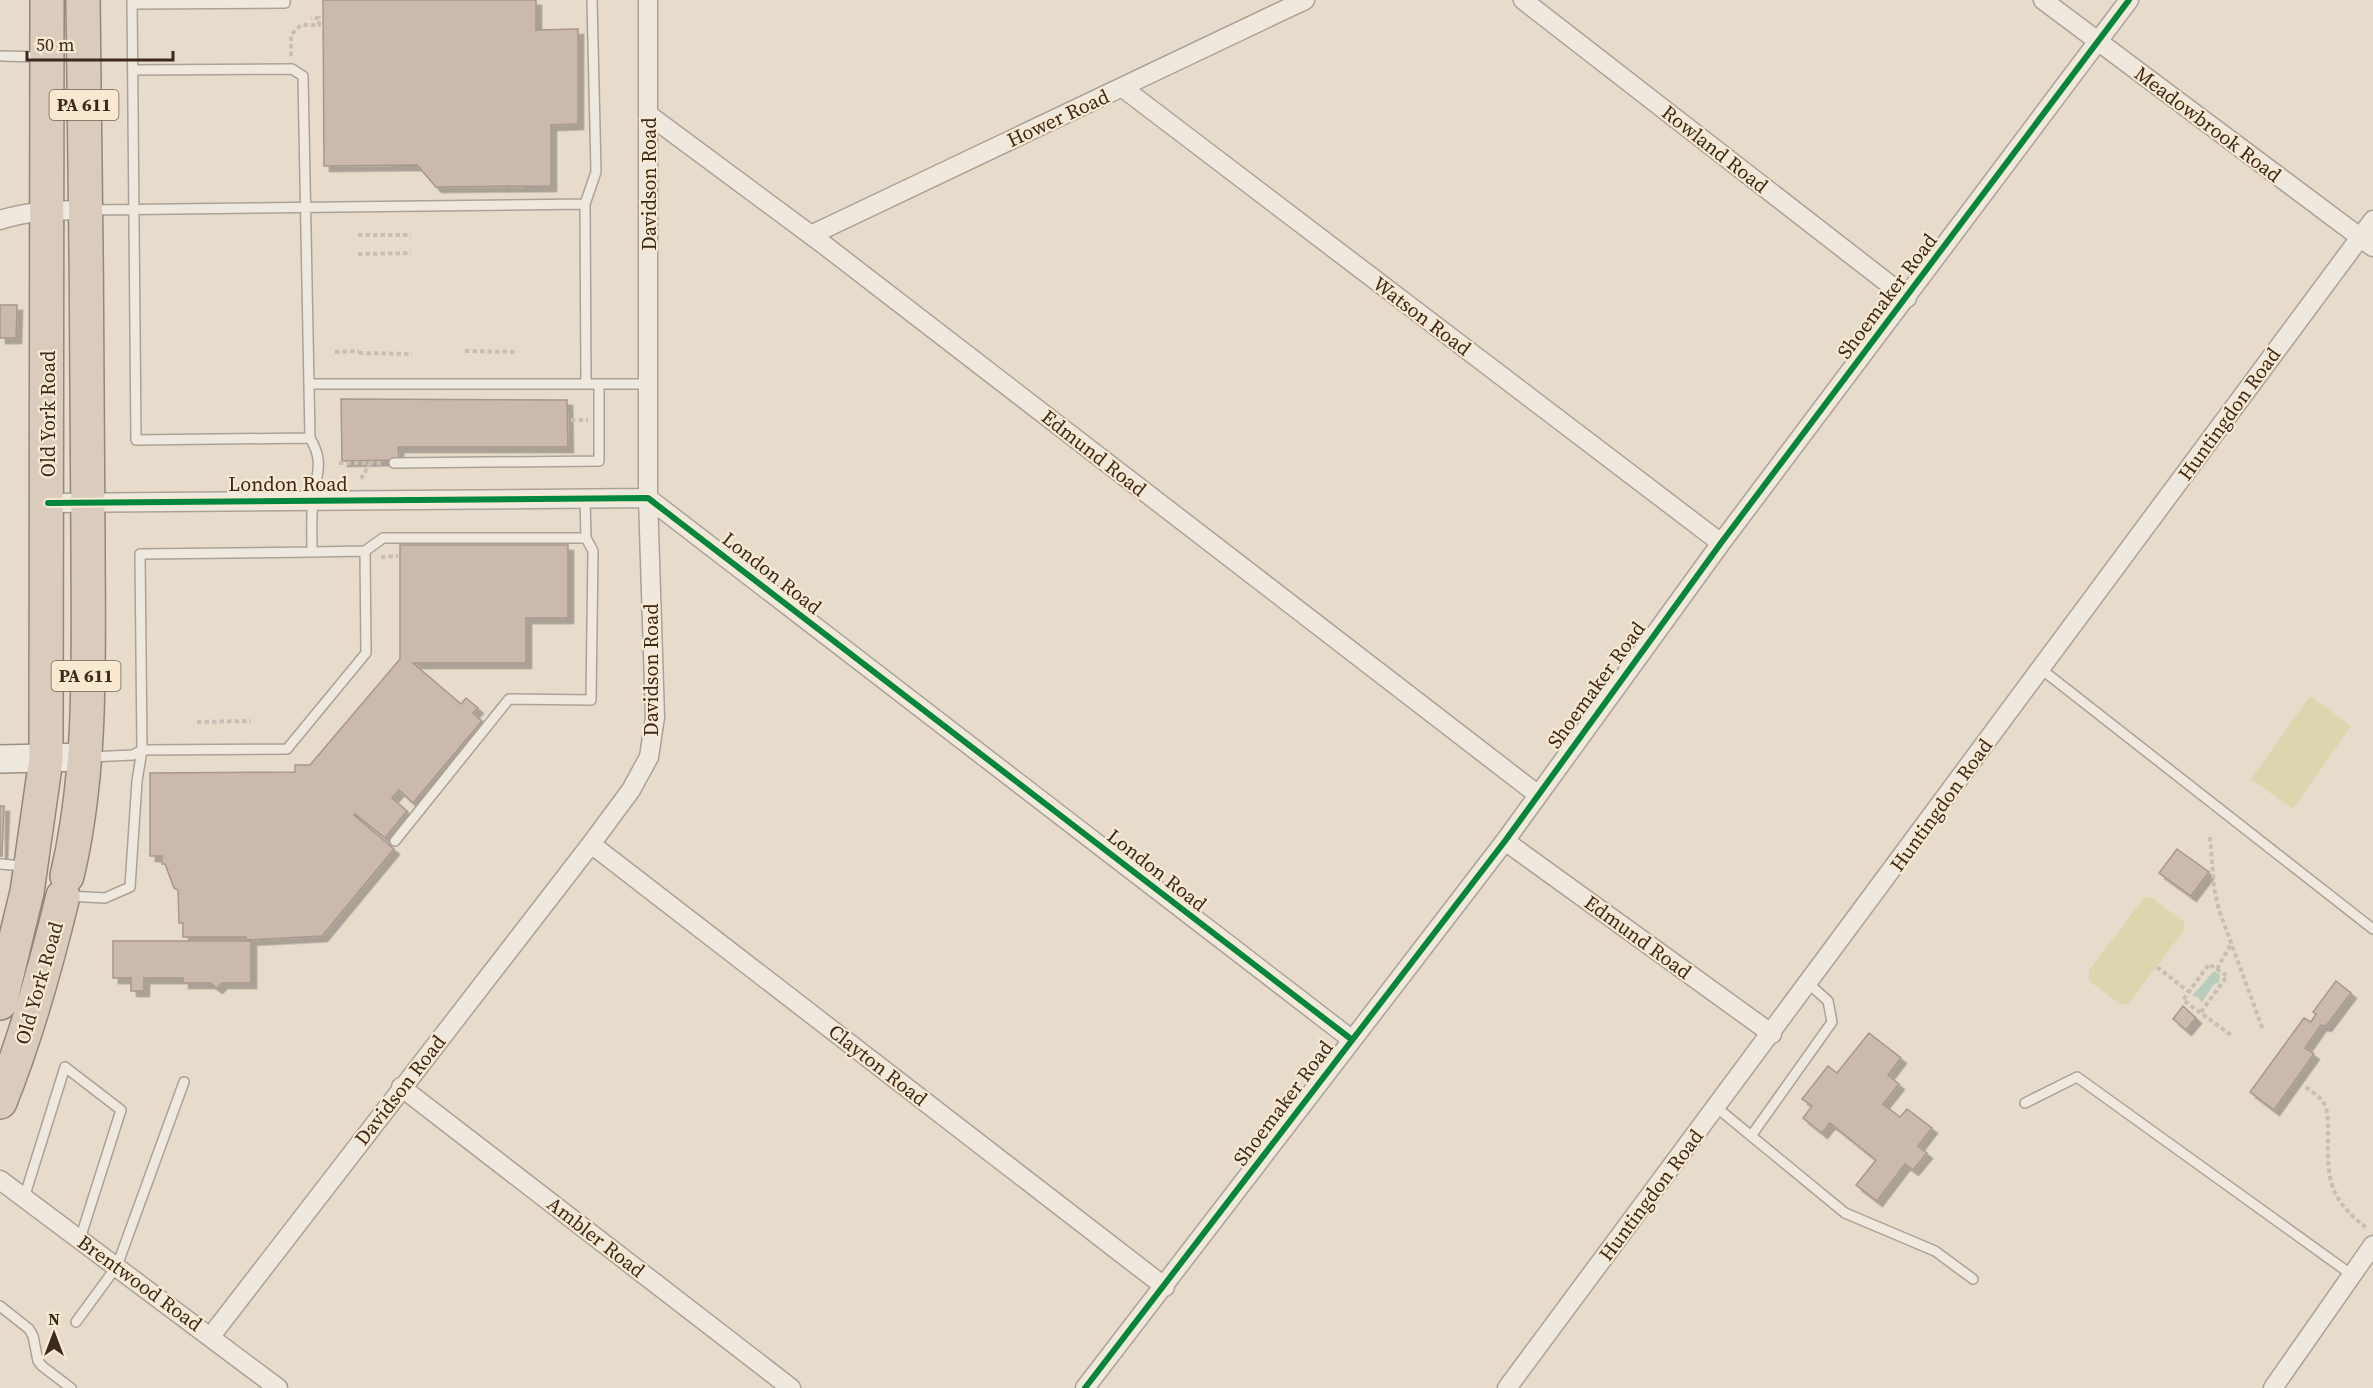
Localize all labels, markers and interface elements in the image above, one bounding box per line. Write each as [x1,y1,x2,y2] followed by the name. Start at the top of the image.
[27,24,172,62] scale bar
[36,32,74,57] text: 50 m
[2129,59,2288,189] street label: Meadowbrook Road
[1002,82,1114,154] street label: Hower Road
[50,90,118,120] road number: PA 611
[1656,99,1775,200] street label: Rowland Road
[635,117,663,251] street label: Davidson Road
[1830,227,1944,365] street label: Shoemaker Road
[1367,270,1477,363] street label: Watson Road
[2171,341,2287,486] street label: Huntingdon Road
[34,350,62,477] street label: Old York Road
[1036,403,1153,503] street label: Edmund Road
[228,470,348,498] street label: London Road
[716,525,828,621] street label: London Road
[637,603,665,737] street label: Davidson Road
[1540,615,1652,754] street label: Shoemaker Road
[52,661,121,691] road number: PA 611
[1883,732,1999,877] street label: Huntingdon Road
[1101,822,1213,918] street label: London Road
[1579,889,1698,986] street label: Edmund Road
[8,918,70,1048] street label: Old York Road
[823,1018,934,1113] street label: Clayton Road
[348,1028,452,1151] street label: Davidson Road
[1226,1034,1340,1172] street label: Shoemaker Road
[1592,1123,1710,1267] street label: Huntingdon Road
[541,1190,651,1285] street label: Ambler Road
[72,1228,209,1338] street label: Brentwood Road
[24,1304,84,1364] north arrow
[48,1308,60,1330] text: N

